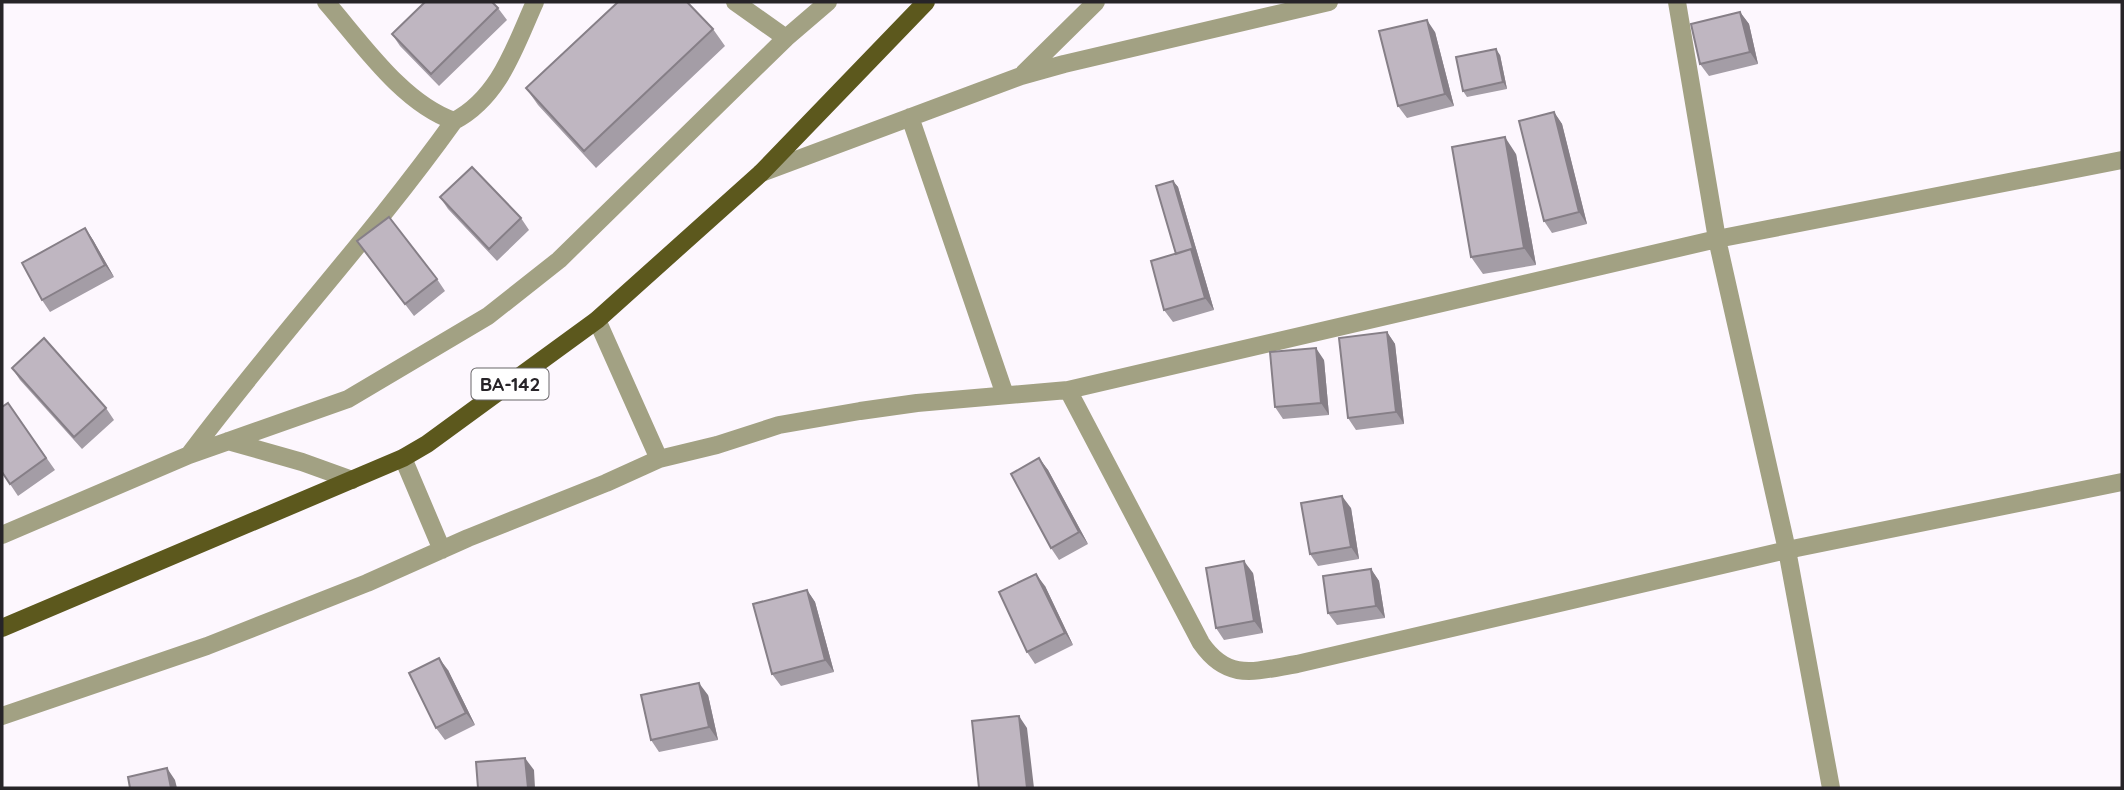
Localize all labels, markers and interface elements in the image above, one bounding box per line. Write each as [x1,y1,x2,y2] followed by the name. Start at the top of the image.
[472,368,548,400] road number: BA-142

